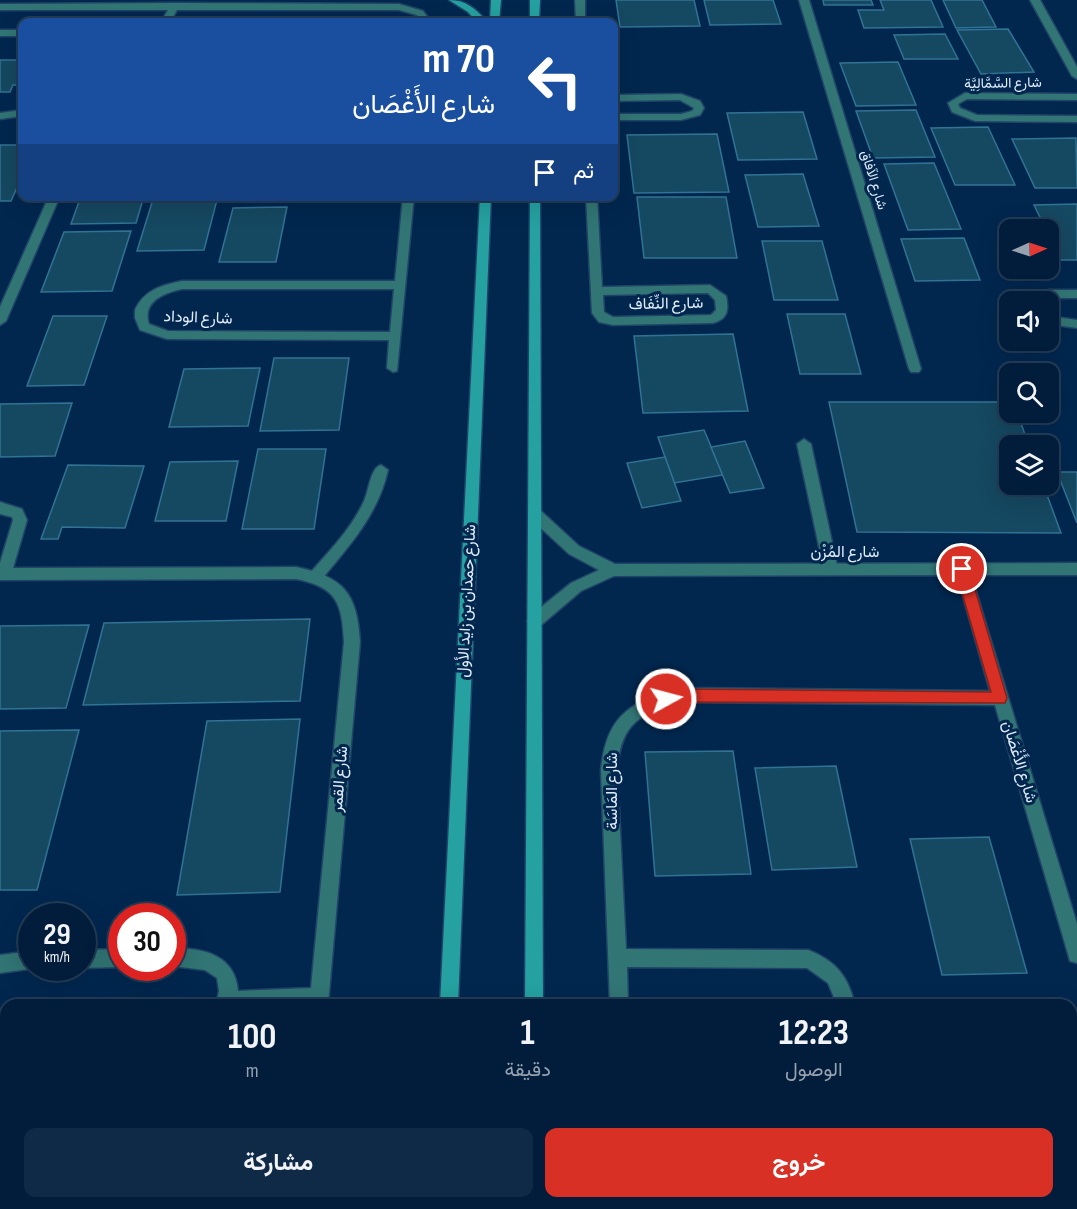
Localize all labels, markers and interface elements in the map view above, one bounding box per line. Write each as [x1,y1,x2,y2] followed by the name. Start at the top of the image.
[422,34,495,85] text: 70 m
[516,42,594,120] icon: left
[964,74,1042,94] street label: شارع السَّمَّالِيَّة
[352,89,495,121] text: شارع الأَغْصَان
[855,148,891,212] street label: شارع الآفاق
[528,156,561,189] icon: arrive
[573,158,594,185] text: ثم
[999,219,1059,279] north arrow
[999,219,1059,495] map controls
[999,291,1059,351] button: sound
[629,293,703,315] street label: شارع النِّفَاف
[163,307,233,330] street label: شارع الوداد
[999,363,1059,423] button: search
[999,435,1059,495] button: layers
[454,524,481,678] street label: شارع حمدان بن زايد الأول
[811,543,879,563] street label: شارع المُزْن
[936,543,987,594] pin
[945,552,978,585] icon: arrive
[634,667,698,731] position arrow
[997,718,1044,806] street label: شارع الأَغْصَان
[328,745,353,814] street label: شارع القمر
[603,752,623,830] street label: شارع المَاسَة
[108,903,186,981] speed limit sign: 30
[43,917,71,953] text: 29
[44,948,70,967] text: km/h
[521,1012,535,1055] text: 1
[779,1012,849,1055] text: 12:23
[228,1016,276,1059] text: 100
[504,1058,551,1082] text: دقيقة
[785,1058,843,1082] text: الوصول
[246,1059,259,1083] text: m
[24,1128,533,1197] button: مشاركة
[545,1128,1053,1197] button: خروج

